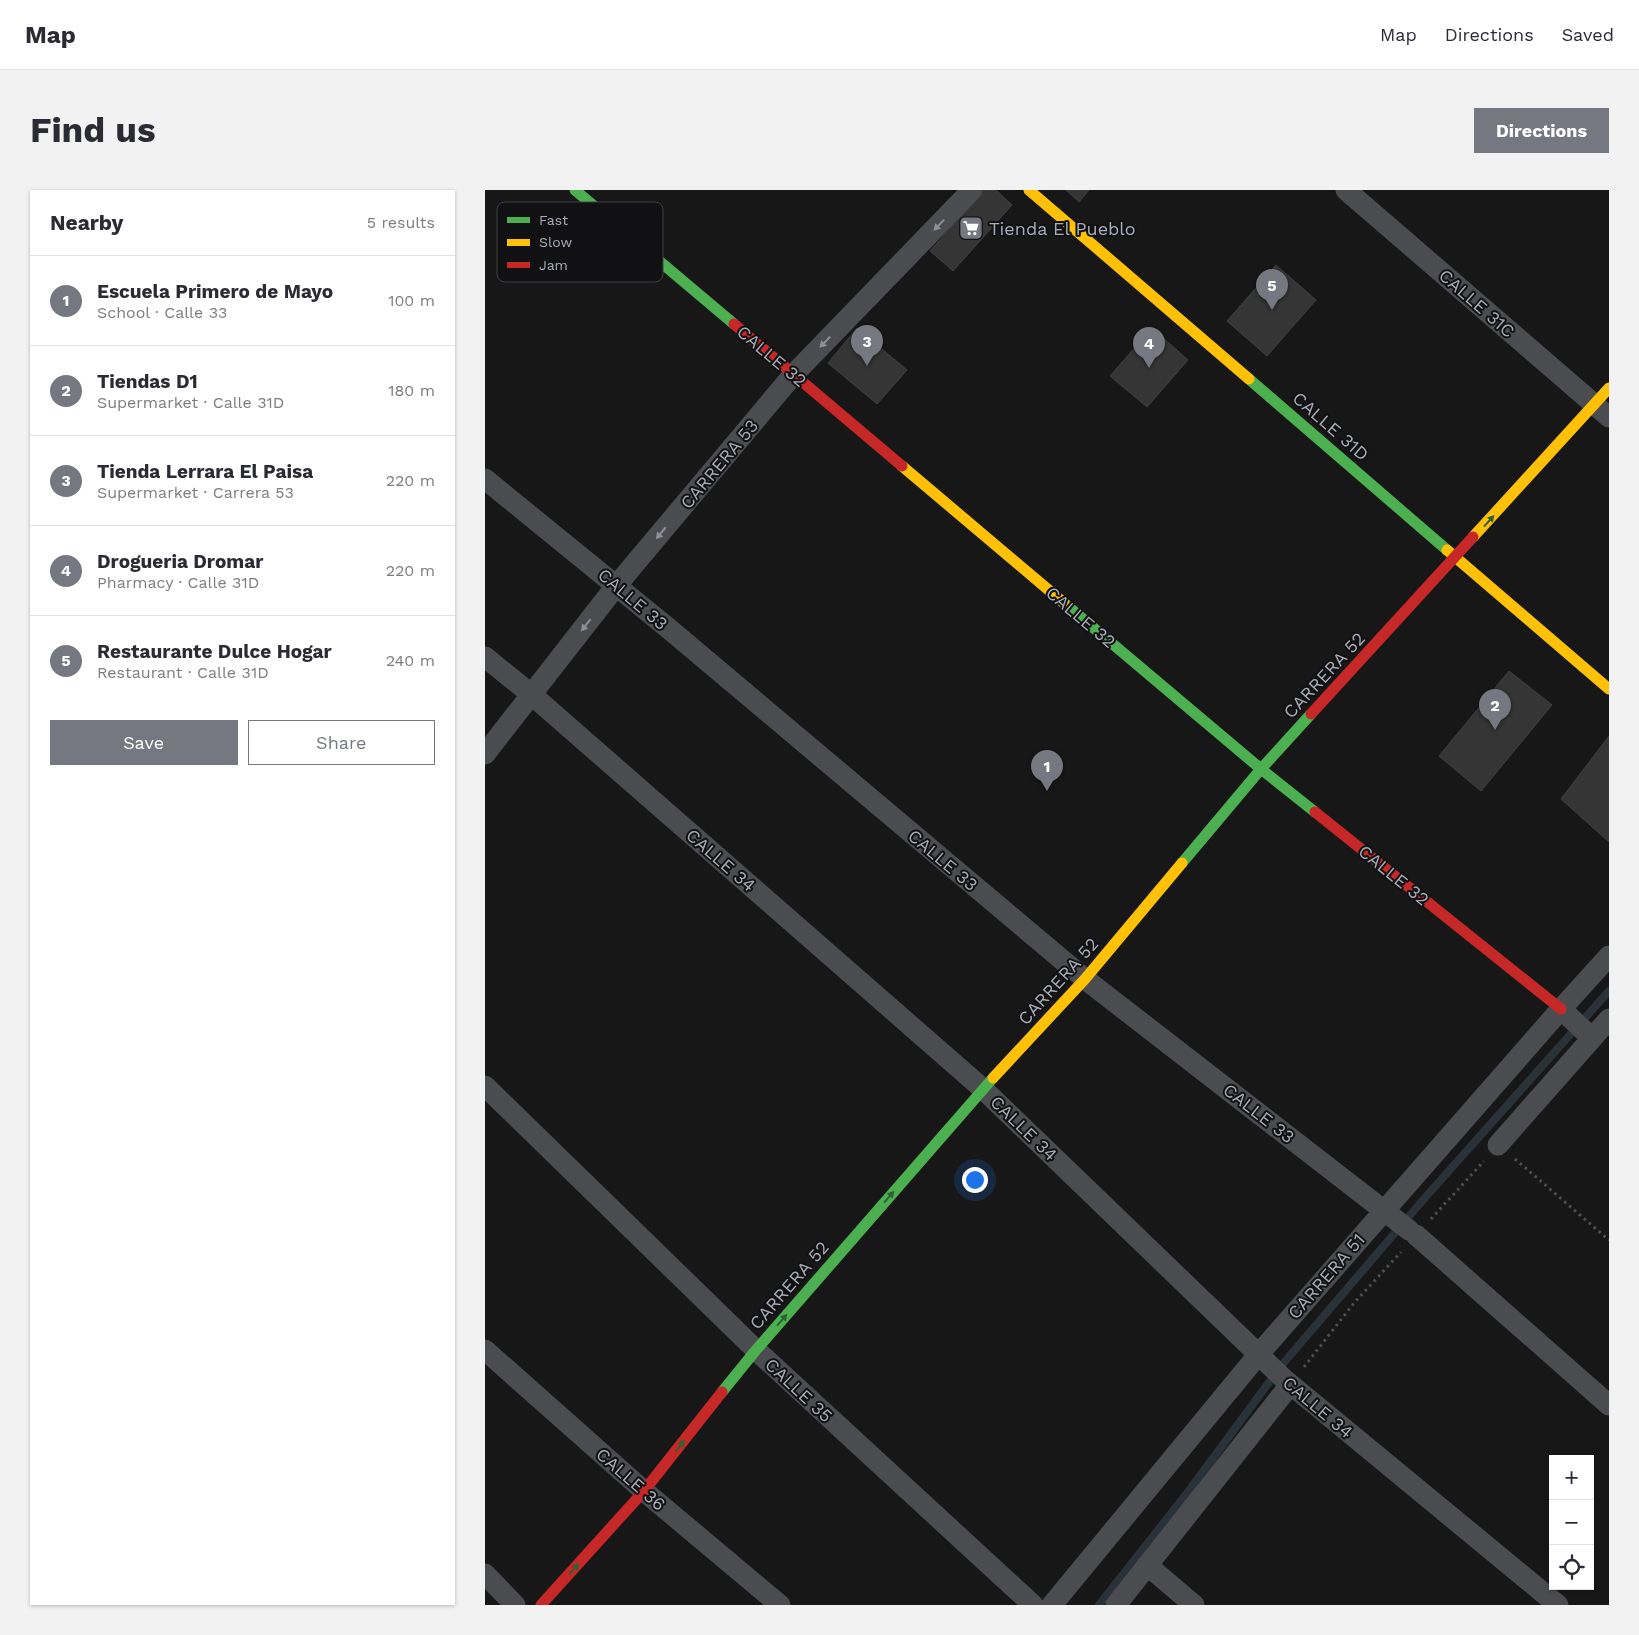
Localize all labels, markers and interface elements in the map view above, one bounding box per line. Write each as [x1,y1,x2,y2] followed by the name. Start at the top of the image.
[25,21,76,49] text: Map
[1380,24,1417,45] text: Map
[1445,24,1534,45] text: Directions
[1562,24,1614,45] text: Saved
[1474,108,1609,153] button: Directions
[30,109,156,151] text: Find us
[497,202,663,282] legend
[50,210,123,235] text: Nearby
[539,212,568,228] text: Fast
[367,213,435,232] text: 5 results
[958,215,984,241] supermarket icon: Tienda El Pueblo
[989,218,1136,239] place label: Tienda El Pueblo
[933,219,945,231] one-way arrow
[539,234,572,250] text: Slow
[539,257,568,273] text: Jam
[1435,264,1519,342] street label: CALLE 31C
[1256,269,1288,310] pin: 5
[97,280,333,303] text: Escuela Primero de Mayo
[63,291,69,310] text: 1
[388,291,435,310] text: 100 m
[97,303,227,322] text: School · Calle 33
[733,321,811,391] street label: CALLE 32
[851,325,883,366] pin: 3
[1133,327,1165,368] pin: 4
[819,335,831,347] one-way arrow
[97,370,198,393] text: Tiendas D1
[61,381,71,400] text: 2
[388,381,435,400] text: 180 m
[1289,387,1373,465] street label: CALLE 31D
[97,393,284,412] text: Supermarket · Calle 31D
[676,415,762,513] street label: CARRERA 53
[97,460,313,483] text: Tienda Lerrara El Paisa
[61,471,71,490] text: 3
[386,471,435,490] text: 220 m
[97,483,294,502] text: Supermarket · Carrera 53
[1483,515,1495,527] one-way arrow
[656,527,667,539] one-way arrow
[97,550,263,573] text: Drogueria Dromar
[61,561,71,580] text: 4
[386,561,435,580] text: 220 m
[594,564,672,634] street label: CALLE 33
[97,573,259,592] text: Pharmacy · Calle 31D
[1042,582,1120,652] street label: CALLE 32
[581,618,592,631] one-way arrow
[1279,628,1369,722] street label: CARRERA 52
[97,640,332,663] text: Restaurante Dulce Hogar
[61,651,71,670] text: 5
[386,651,435,670] text: 240 m
[97,663,269,682] text: Restaurant · Calle 31D
[1479,689,1511,730] pin: 2
[50,720,238,765] button: Save
[248,720,435,765] button: Share
[1031,750,1063,791] pin: 1
[682,824,760,896] street label: CALLE 34
[904,825,982,895] street label: CALLE 33
[1355,840,1433,910] street label: CALLE 32
[1013,933,1103,1029] street label: CARRERA 52
[1219,1079,1299,1147] street label: CALLE 33
[986,1091,1062,1165] street label: CALLE 34
[962,1167,988,1193] your location
[883,1192,895,1204] one-way arrow
[1283,1229,1369,1323] street label: CARRERA 51
[745,1237,833,1333] street label: CARRERA 52
[776,1314,788,1326] one-way arrow
[761,1354,837,1426] street label: CALLE 35
[1279,1372,1357,1442] street label: CALLE 34
[675,1439,685,1453] one-way arrow
[592,1443,670,1515] street label: CALLE 36
[1549,1455,1594,1590] map controls
[1549,1455,1594,1500] button: +
[1549,1500,1594,1545] button: −
[1549,1545,1594,1590] button: locate
[568,1563,580,1575] one-way arrow

